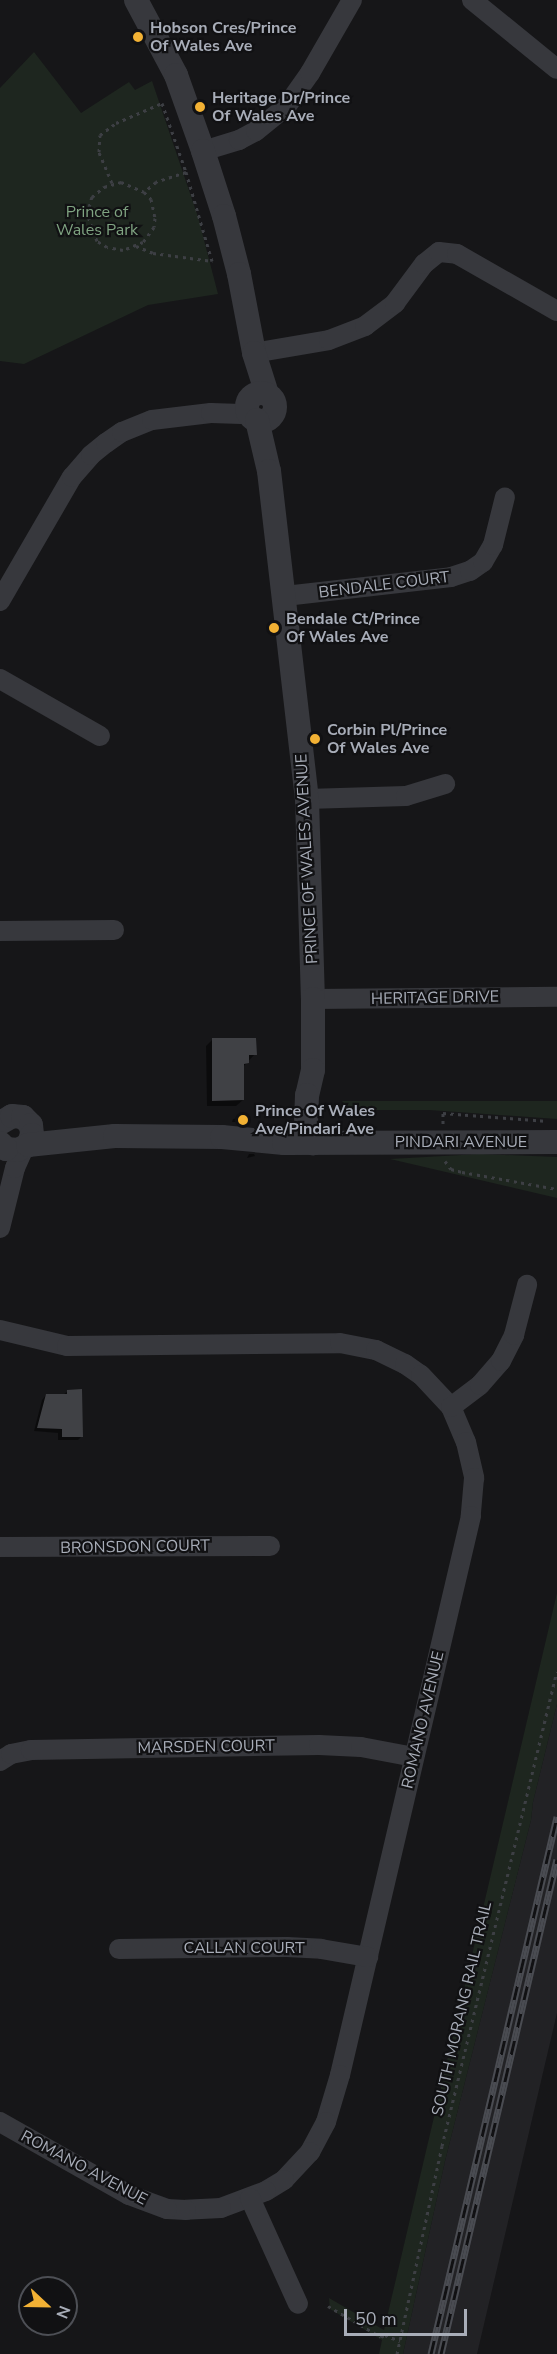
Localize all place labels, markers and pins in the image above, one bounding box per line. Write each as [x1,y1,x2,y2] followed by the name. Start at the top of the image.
[150,18,296,56] place label: Hobson Cres/Prince Of Wales Ave
[131,30,145,44] marker: Hobson Cres/Prince Of Wales Ave
[212,88,350,126] place label: Heritage Dr/Prince Of Wales Ave
[193,100,207,114] marker: Heritage Dr/Prince Of Wales Ave
[286,609,420,647] place label: Bendale Ct/Prince Of Wales Ave
[267,621,281,635] marker: Bendale Ct/Prince Of Wales Ave
[327,720,447,758] place label: Corbin Pl/Prince Of Wales Ave
[308,732,322,746] marker: Corbin Pl/Prince Of Wales Ave
[255,1101,375,1139] place label: Prince Of Wales Ave/Pindari Ave
[236,1113,250,1127] marker: Prince Of Wales Ave/Pindari Ave

